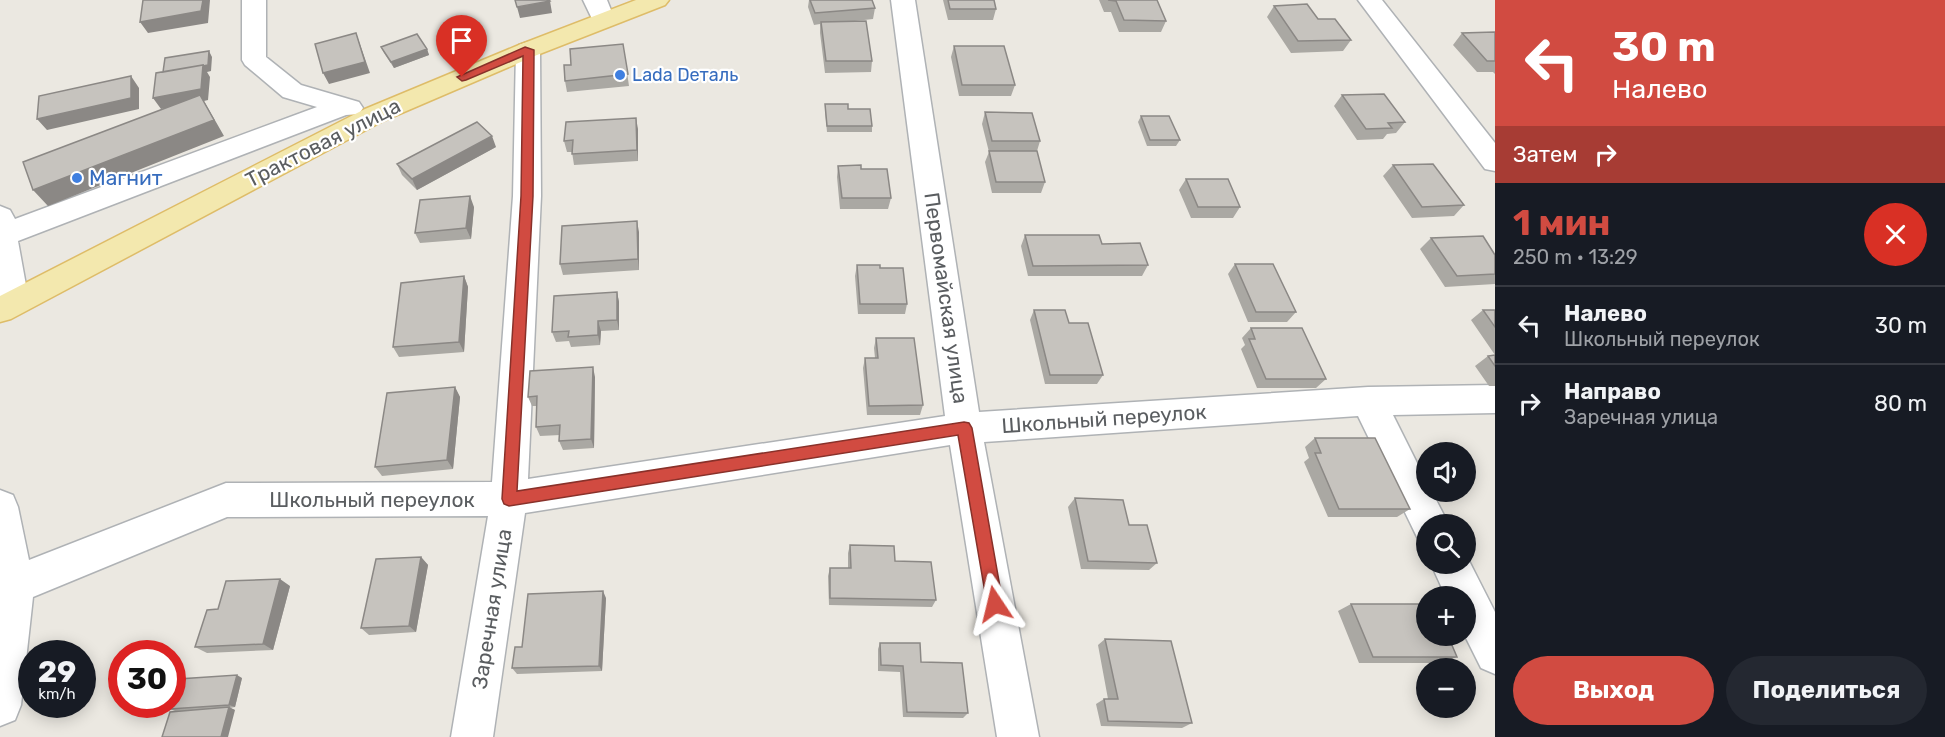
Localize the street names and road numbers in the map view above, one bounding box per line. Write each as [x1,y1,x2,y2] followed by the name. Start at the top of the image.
[241,93,404,192] street label: Трактовая улица
[919,191,974,405] street label: Первомайская улица
[1001,399,1207,438] street label: Школьный переулок
[269,487,475,512] street label: Школьный переулок
[467,527,517,691] street label: Заречная улица

